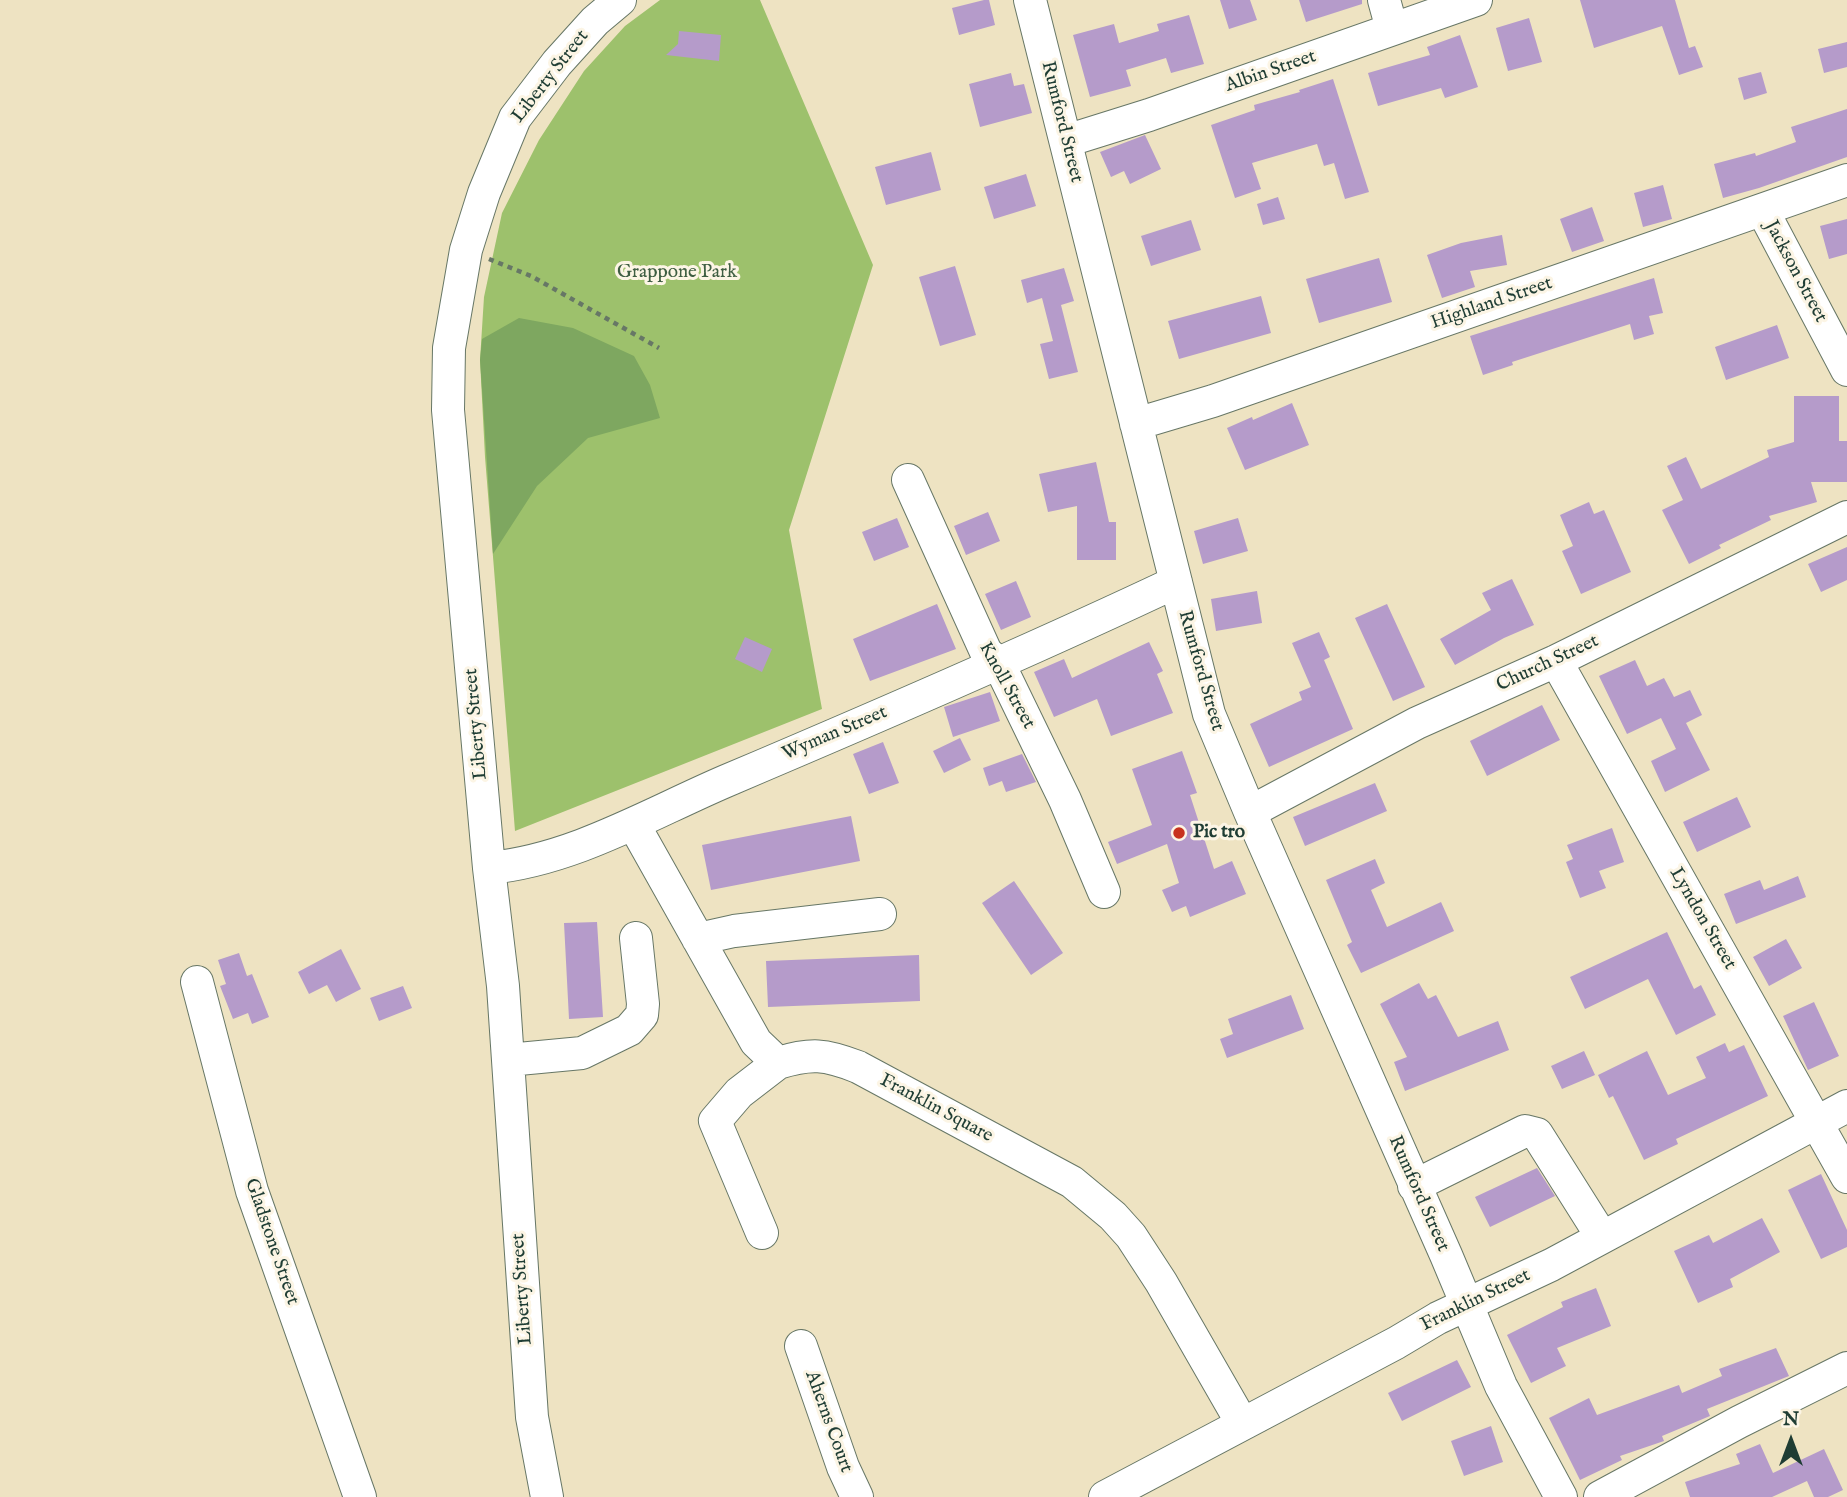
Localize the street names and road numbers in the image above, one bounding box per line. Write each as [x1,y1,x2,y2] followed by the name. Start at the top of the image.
[508,26,594,128] street label: Liberty Street
[1223,46,1319,98] street label: Albin Street
[1035,59,1087,185] street label: Rumford Street
[1759,217,1831,327] street label: Jackson Street
[1428,273,1556,335] street label: Highland Street
[1172,608,1228,734] street label: Rumford Street
[1493,630,1603,698] street label: Church Street
[973,639,1039,733] street label: Knoll Street
[461,667,493,781] street label: Liberty Street
[779,702,891,766] street label: Wyman Street
[1664,864,1740,974] street label: Lyndon Street
[876,1070,996,1148] street label: Franklin Square
[1382,1133,1454,1255] street label: Rumford Street
[239,1176,303,1308] street label: Gladstone Street
[508,1233,538,1345] street label: Liberty Street
[1418,1265,1534,1337] street label: Franklin Street
[799,1368,857,1476] street label: Aherns Court

